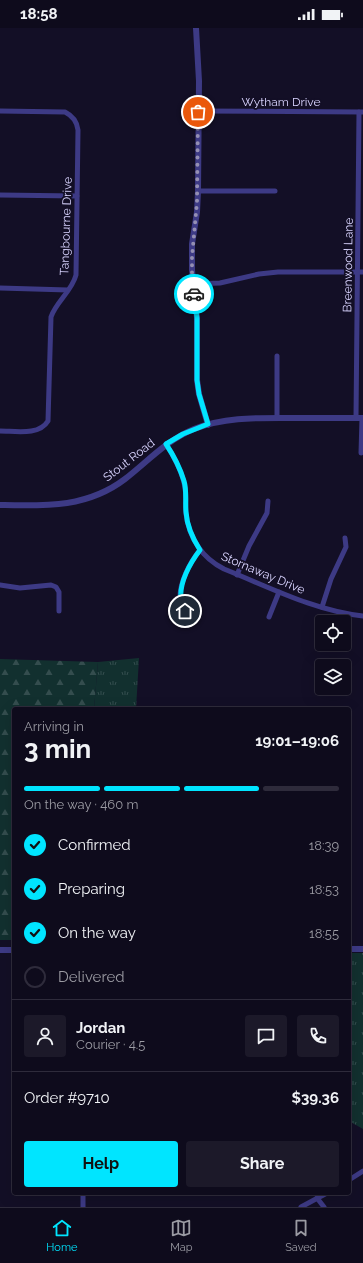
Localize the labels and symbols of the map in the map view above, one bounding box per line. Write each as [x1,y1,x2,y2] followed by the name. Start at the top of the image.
[181,95,215,129] pin
[241,95,321,109] street label: Wytham Drive
[57,176,75,276] street label: Tangbourne Drive
[340,217,356,313] street label: Breenwood Lane
[174,274,214,314] courier
[101,436,157,484] street label: Stout Road
[219,549,307,597] street label: Stornaway Drive
[168,594,202,628] pin

